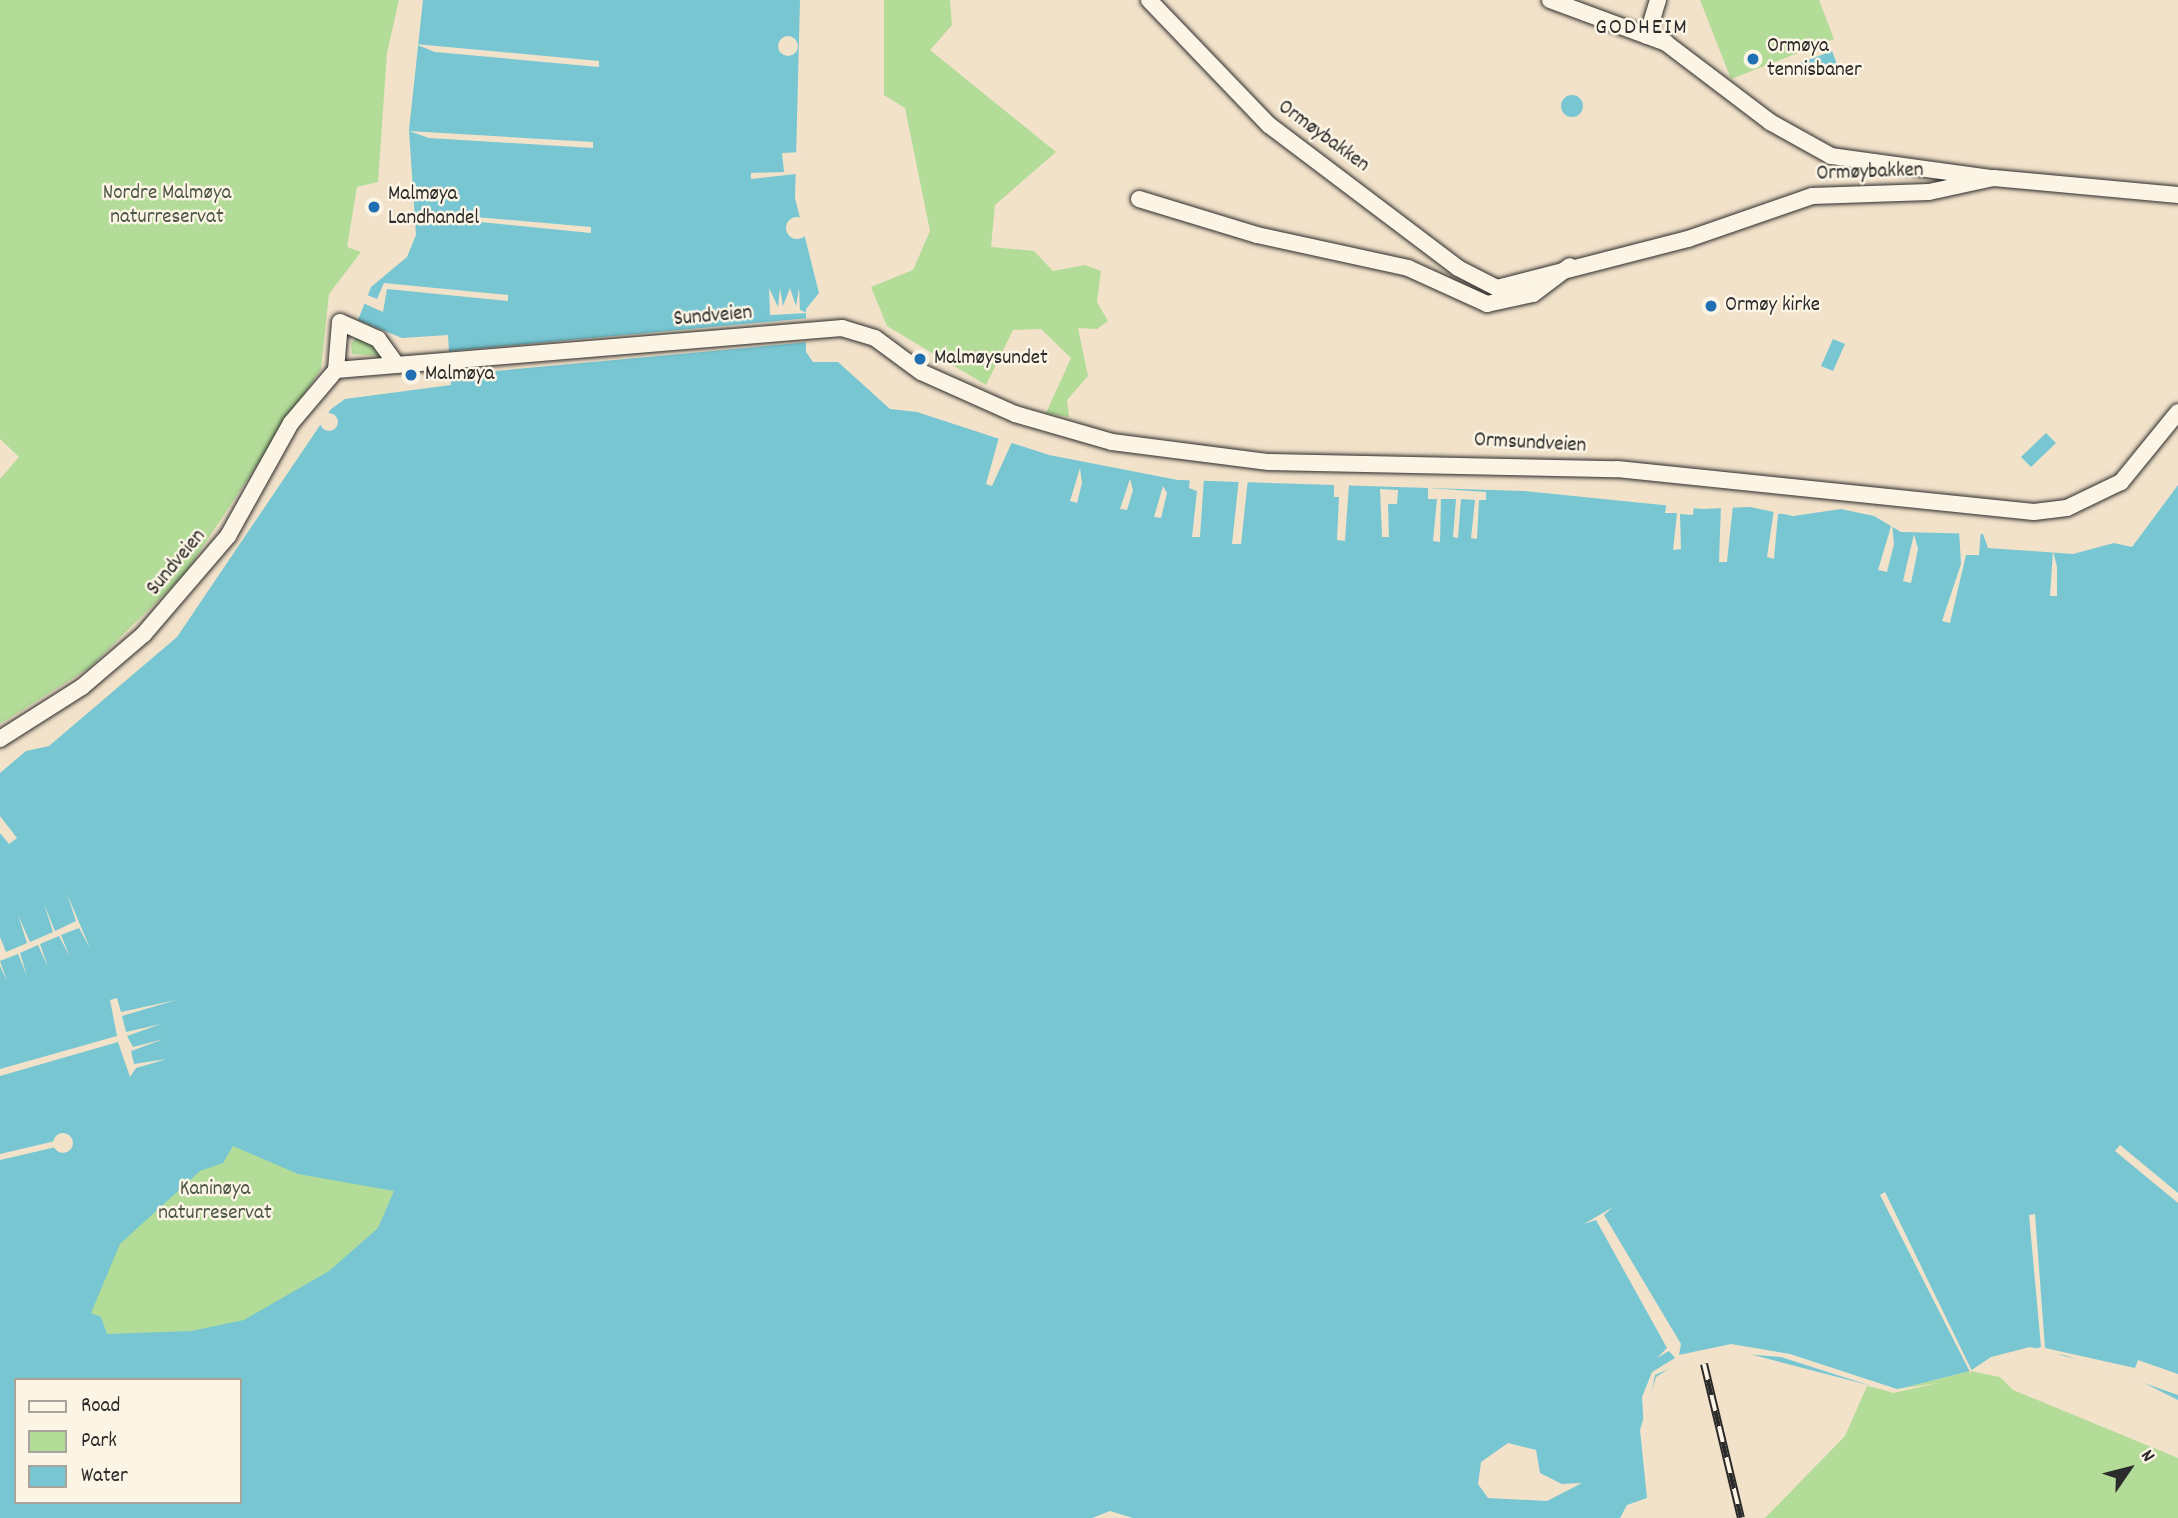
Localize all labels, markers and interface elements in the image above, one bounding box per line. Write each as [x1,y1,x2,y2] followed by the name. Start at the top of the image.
[1596,15,1688,43] district label: GODHEIM
[1767,34,1862,84] place label: Ormøya tennisbaner
[1745,51,1761,67] marker: Ormøya tennisbaner
[1272,95,1374,179] street label: Ormøybakken
[1816,159,1924,187] street label: Ormøybakken
[103,181,231,231] park label: Nordre Malmøya naturreservat
[388,182,479,232] place label: Malmøya Landhandel
[366,199,382,215] marker: Malmøya Landhandel
[1725,293,1820,319] place label: Ormøy kirke
[1703,298,1719,314] marker: Ormøy kirke
[673,301,753,333] street label: Sundveien
[934,346,1048,372] place label: Malmøysundet
[912,351,928,367] marker: Malmøysundet
[425,362,494,388] place label: Malmøya
[403,367,419,383] marker: Malmøya
[1473,428,1587,460] street label: Ormsundveien
[142,525,212,601] street label: Sundveien
[158,1177,272,1227] park label: Kaninøya naturreservat
[14,1378,242,1504] legend
[81,1392,120,1422] text: Road
[81,1427,117,1457] text: Park
[2094,1434,2164,1504] north arrow
[2133,1445,2160,1468] text: N
[81,1462,128,1492] text: Water

